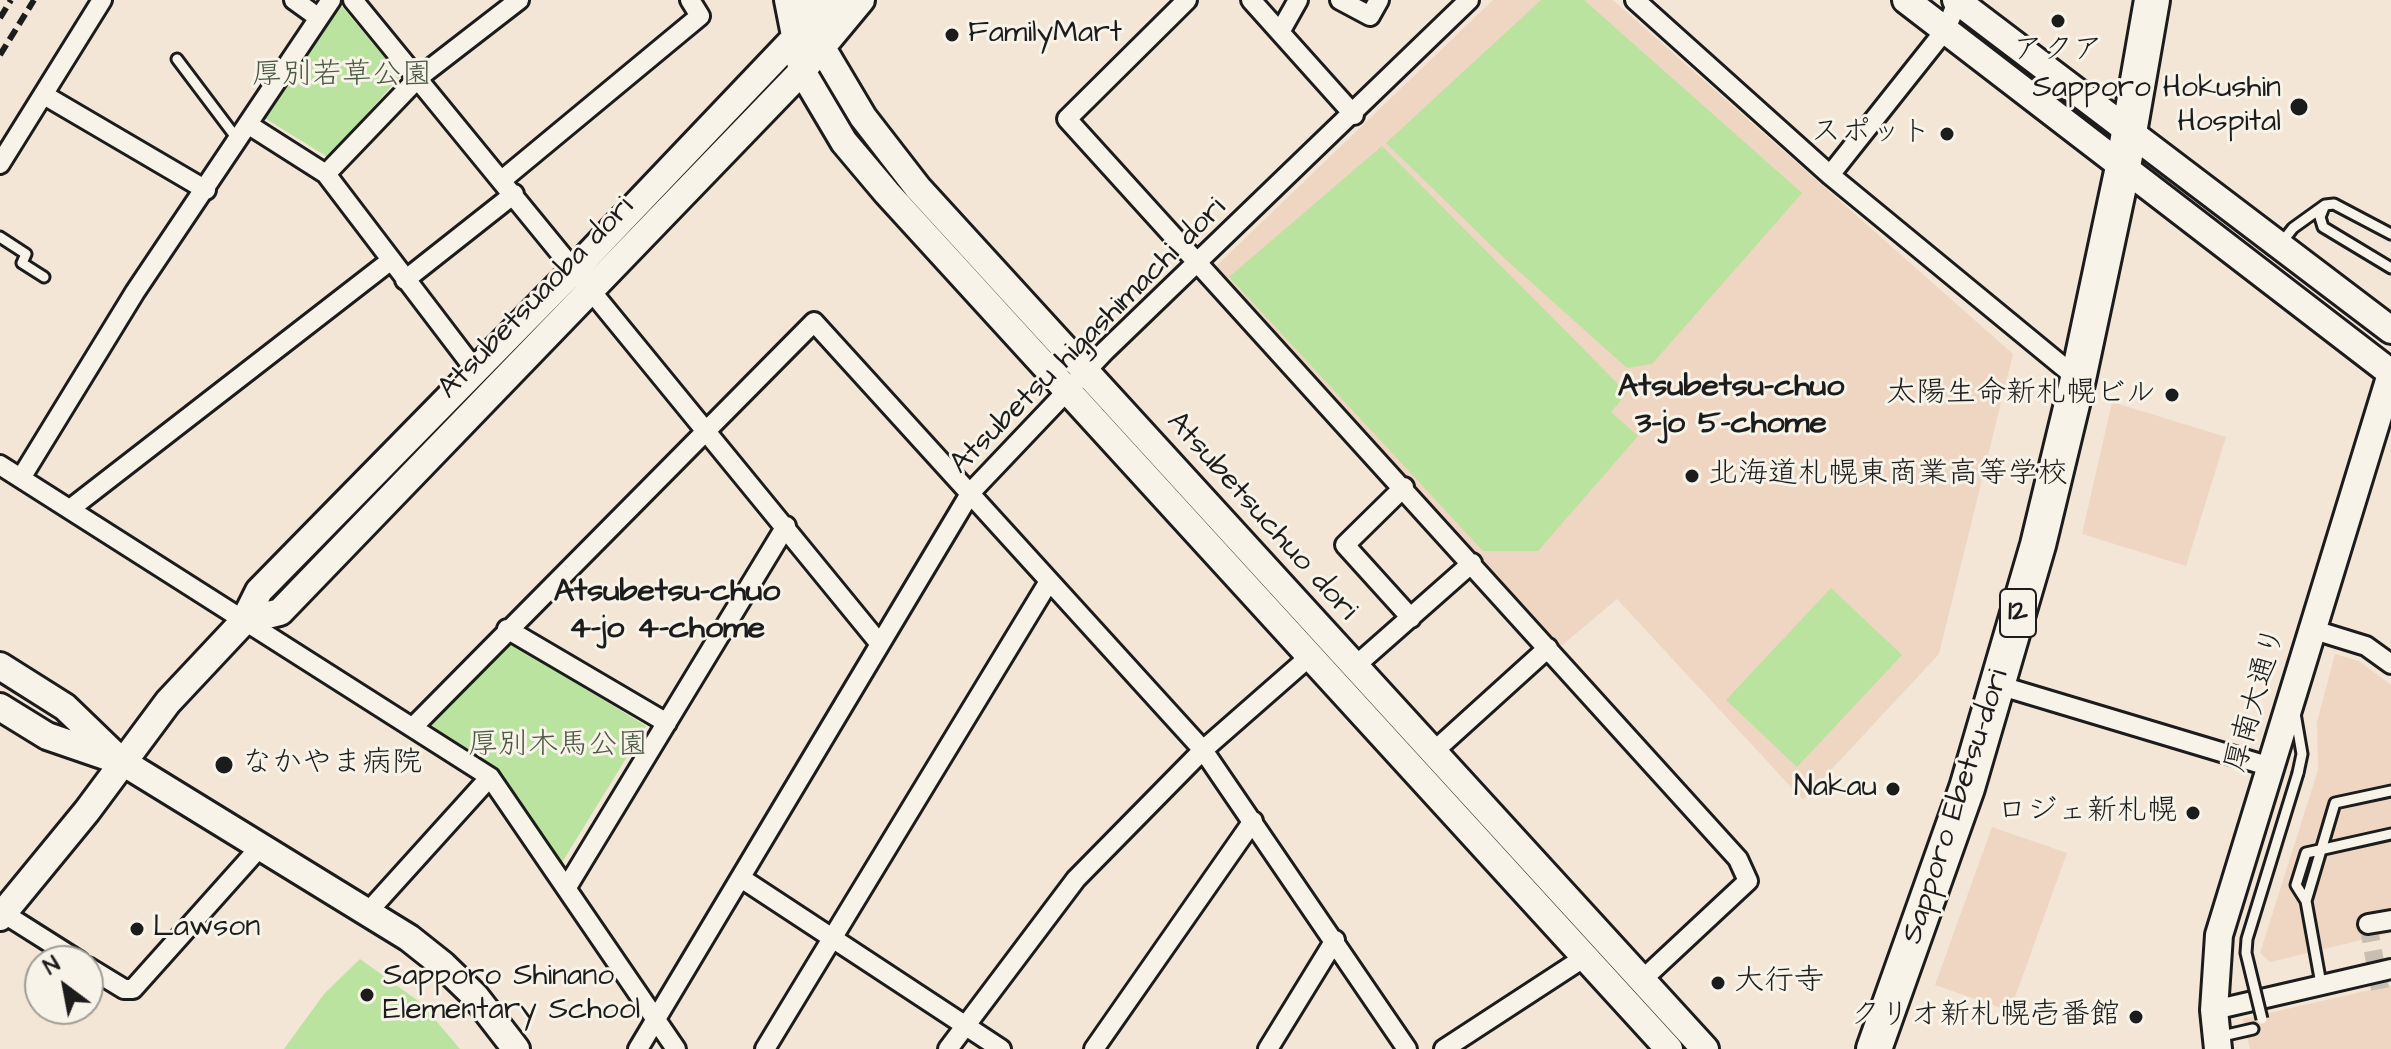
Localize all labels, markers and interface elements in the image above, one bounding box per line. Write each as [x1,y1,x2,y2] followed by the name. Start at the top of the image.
[2049,12,2067,30] marker: アクア
[968,17,1122,53] place label: FamilyMart
[943,26,961,44] marker: FamilyMart
[2013,34,2103,70] place label: アクア
[252,59,432,95] park label: 厚別若草公園
[2033,72,2281,142] place label: Sapporo Hokushin Hospital
[2288,96,2310,118] marker: Sapporo Hokushin Hospital
[1811,116,1931,152] place label: スポット
[1938,125,1956,143] marker: スポット
[431,191,643,407] street label: Atsubetsuaoba dori
[943,191,1235,483] street label: Atsubetsu higashimachi dori
[1618,369,1844,444] district label: Atsubetsu-chuo 3-jo 5-chome
[1886,377,2156,413] place label: 太陽生命新札幌ビル
[2163,386,2181,404] marker: 太陽生命新札幌ビル
[1158,405,1364,629] street label: Atsubetsuchuo dori
[1708,458,2068,494] place label: 北海道札幌東商業高等学校
[1683,467,1701,485] marker: 北海道札幌東商業高等学校
[554,574,780,649] district label: Atsubetsu-chuo 4-jo 4-chome
[2000,589,2036,637] road number: 12
[2219,623,2295,777] street label: 厚南大通り
[1896,665,2018,949] street label: Sapporo Ebetsu-dori
[468,729,648,765] park label: 厚別木馬公園
[242,747,422,783] place label: なかやま病院
[213,754,235,776] marker: なかやま病院
[1794,771,1877,807] place label: Nakau
[1884,780,1902,798] marker: Nakau
[1997,795,2177,831] place label: ロジェ新札幌
[2184,804,2202,822] marker: ロジェ新札幌
[153,911,260,947] place label: Lawson
[128,920,146,938] marker: Lawson
[24,945,104,1025] north arrow
[38,949,66,983] text: N
[383,960,640,1030] place label: Sapporo Shinano Elementary School
[1734,965,1824,1001] place label: 大行寺
[1709,974,1727,992] marker: 大行寺
[358,986,376,1004] marker: Sapporo Shinano Elementary School
[1850,999,2120,1035] place label: クリオ新札幌壱番館
[2127,1008,2145,1026] marker: クリオ新札幌壱番館

